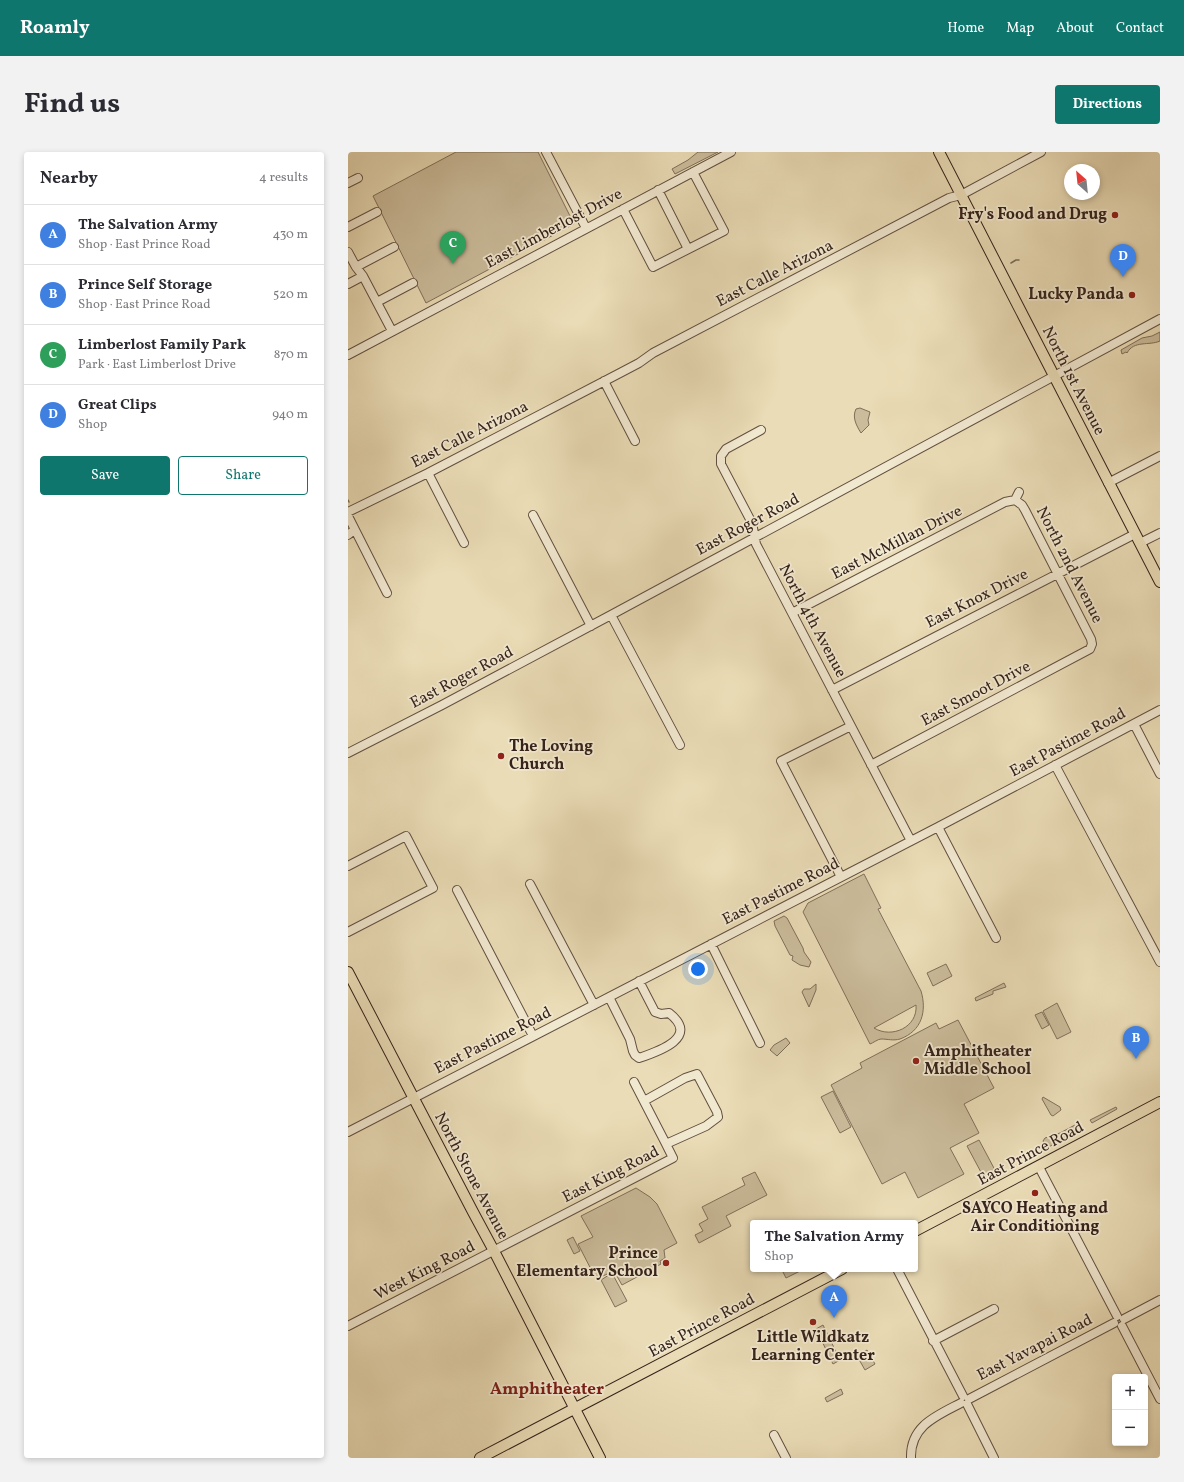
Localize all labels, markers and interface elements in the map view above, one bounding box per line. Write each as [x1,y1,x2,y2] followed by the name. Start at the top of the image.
[20,15,90,41] text: Roamly
[947,19,984,38] text: Home
[1006,19,1034,38] text: Map
[1056,19,1094,38] text: About
[1116,19,1164,38] text: Contact
[24,85,120,124] text: Find us
[1055,85,1160,124] button: Directions
[1064,164,1100,200] north arrow
[40,167,98,190] text: Nearby
[259,169,308,187] text: 4 results
[482,184,626,274] street label: East Limberlost Drive
[958,204,1107,226] place label: Fry's Food and Drug
[1110,210,1120,220] marker: Fry's Food and Drug
[78,215,218,236] text: The Salvation Army
[48,226,58,244] text: A
[272,226,308,244] text: 430 m
[440,231,466,264] pin: C
[713,235,837,313] street label: East Calle Arizona
[78,236,211,254] text: Shop · East Prince Road
[1110,244,1136,277] pin: D
[78,275,212,296] text: Prince Self Storage
[1028,284,1124,306] place label: Lucky Panda
[49,286,57,304] text: B
[273,286,308,304] text: 520 m
[1127,290,1137,300] marker: Lucky Panda
[78,296,211,314] text: Shop · East Prince Road
[1036,323,1110,439] street label: North 1st Avenue
[78,335,246,356] text: Limberlost Family Park
[49,346,57,364] text: C
[274,346,308,364] text: 870 m
[78,356,236,374] text: Park · East Limberlost Drive
[78,395,157,416] text: Great Clips
[408,396,532,474] street label: East Calle Arizona
[48,406,58,424] text: D
[272,406,308,424] text: 940 m
[78,416,107,434] text: Shop
[40,456,170,495] button: Save
[178,456,308,495] button: Share
[692,488,804,562] street label: East Roger Road
[828,500,966,586] street label: East McMillan Drive
[1030,503,1108,627] street label: North 2nd Avenue
[773,560,851,682] street label: North 4th Avenue
[922,564,1032,634] street label: East Knox Drive
[406,641,518,715] street label: East Roger Road
[917,656,1035,732] street label: East Smoot Drive
[1006,703,1130,783] street label: East Pastime Road
[509,736,593,776] place label: The Loving Church
[496,751,506,761] marker: The Loving Church
[719,853,843,931] street label: East Pastime Road
[688,959,708,979] your location
[431,1002,555,1080] street label: East Pastime Road
[1123,1026,1149,1059] pin: B
[924,1041,1032,1081] place label: Amphitheater Middle School
[911,1056,921,1066] marker: Amphitheater Middle School
[428,1109,514,1243] street label: North Stone Avenue
[974,1117,1088,1191] street label: East Prince Road
[559,1141,663,1209] street label: East King Road
[1030,1188,1040,1198] marker: SAYCO Heating and Air Conditioning
[962,1198,1108,1238] place label: SAYCO Heating and Air Conditioning
[750,1220,918,1272] popup
[764,1227,904,1248] text: The Salvation Army
[371,1236,479,1306] street label: West King Road
[516,1243,659,1283] place label: Prince Elementary School
[764,1248,793,1266] text: Shop
[661,1258,671,1268] marker: Prince Elementary School
[821,1285,847,1318] pin: A
[645,1289,759,1363] street label: East Prince Road
[973,1309,1097,1387] street label: East Yavapai Road
[808,1317,818,1327] marker: Little Wildkatz Learning Center
[751,1327,875,1367] place label: Little Wildkatz Learning Center
[1112,1374,1148,1446] map controls
[1112,1374,1148,1410] button: +
[490,1378,604,1401] district label: Amphitheater
[1112,1410,1148,1446] button: −

